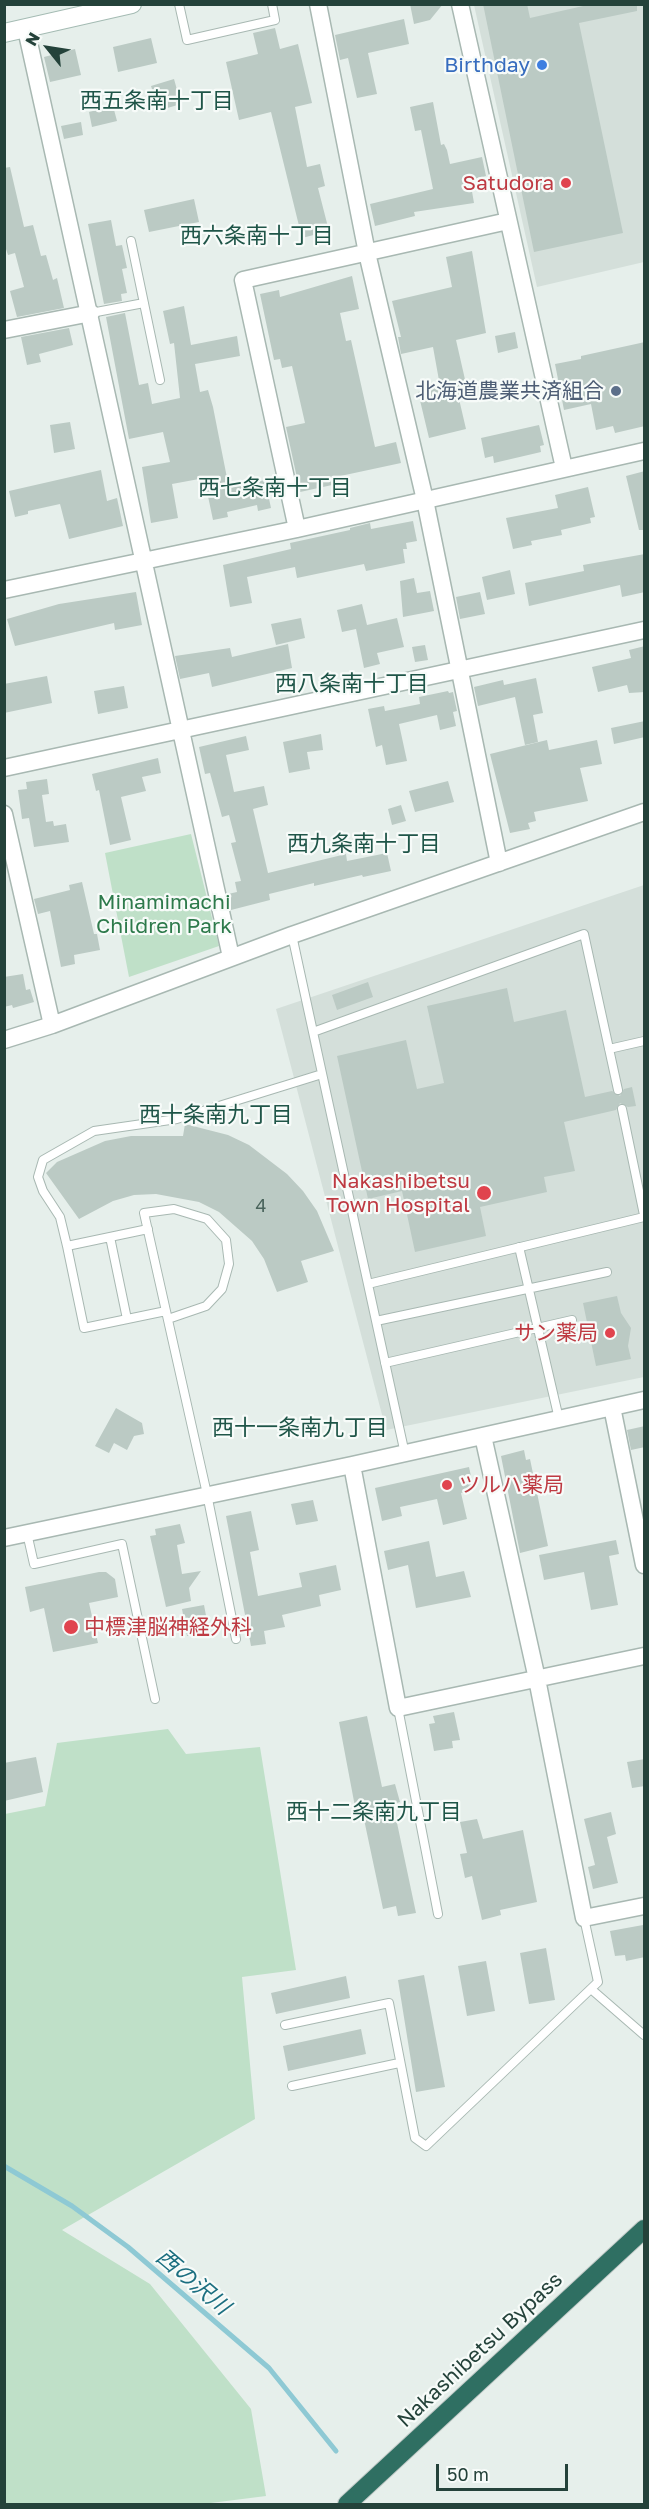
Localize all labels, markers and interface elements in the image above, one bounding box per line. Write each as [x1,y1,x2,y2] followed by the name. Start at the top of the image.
[18,18,78,78] north arrow
[21,29,44,49] text: N
[444,52,530,78] place label: Birthday
[535,58,549,72] marker: Birthday
[80,88,234,114] district label: 西五条南十丁目
[462,170,554,196] place label: Satudora
[559,176,573,190] marker: Satudora
[180,223,334,249] district label: 西六条南十丁目
[415,378,604,404] place label: 北海道農業共済組合
[609,384,623,398] marker: 北海道農業共済組合
[198,475,352,501] district label: 西七条南十丁目
[275,671,429,697] district label: 西八条南十丁目
[287,831,441,857] district label: 西九条南十丁目
[96,889,232,939] park label: Minamimachi Children Park
[139,1102,293,1128] district label: 西十条南九丁目
[326,1168,470,1218] place label: Nakashibetsu Town Hospital
[475,1184,493,1202] marker: Nakashibetsu Town Hospital
[256,1195,266,1217] house number: 4
[514,1320,598,1346] place label: サン薬局
[603,1326,617,1340] marker: サン薬局
[212,1415,388,1441] district label: 西十一条南九丁目
[459,1472,564,1498] place label: ツルハ薬局
[440,1478,454,1492] marker: ツルハ薬局
[84,1614,252,1640] place label: 中標津脳神経外科
[62,1618,80,1636] marker: 中標津脳神経外科
[286,1799,462,1825] district label: 西十二条南九丁目
[151,2244,235,2320] water label: 西の沢川
[392,2267,568,2433] street label: Nakashibetsu Bypass
[439,2452,571,2490] scale bar
[447,2463,489,2485] text: 50 m

